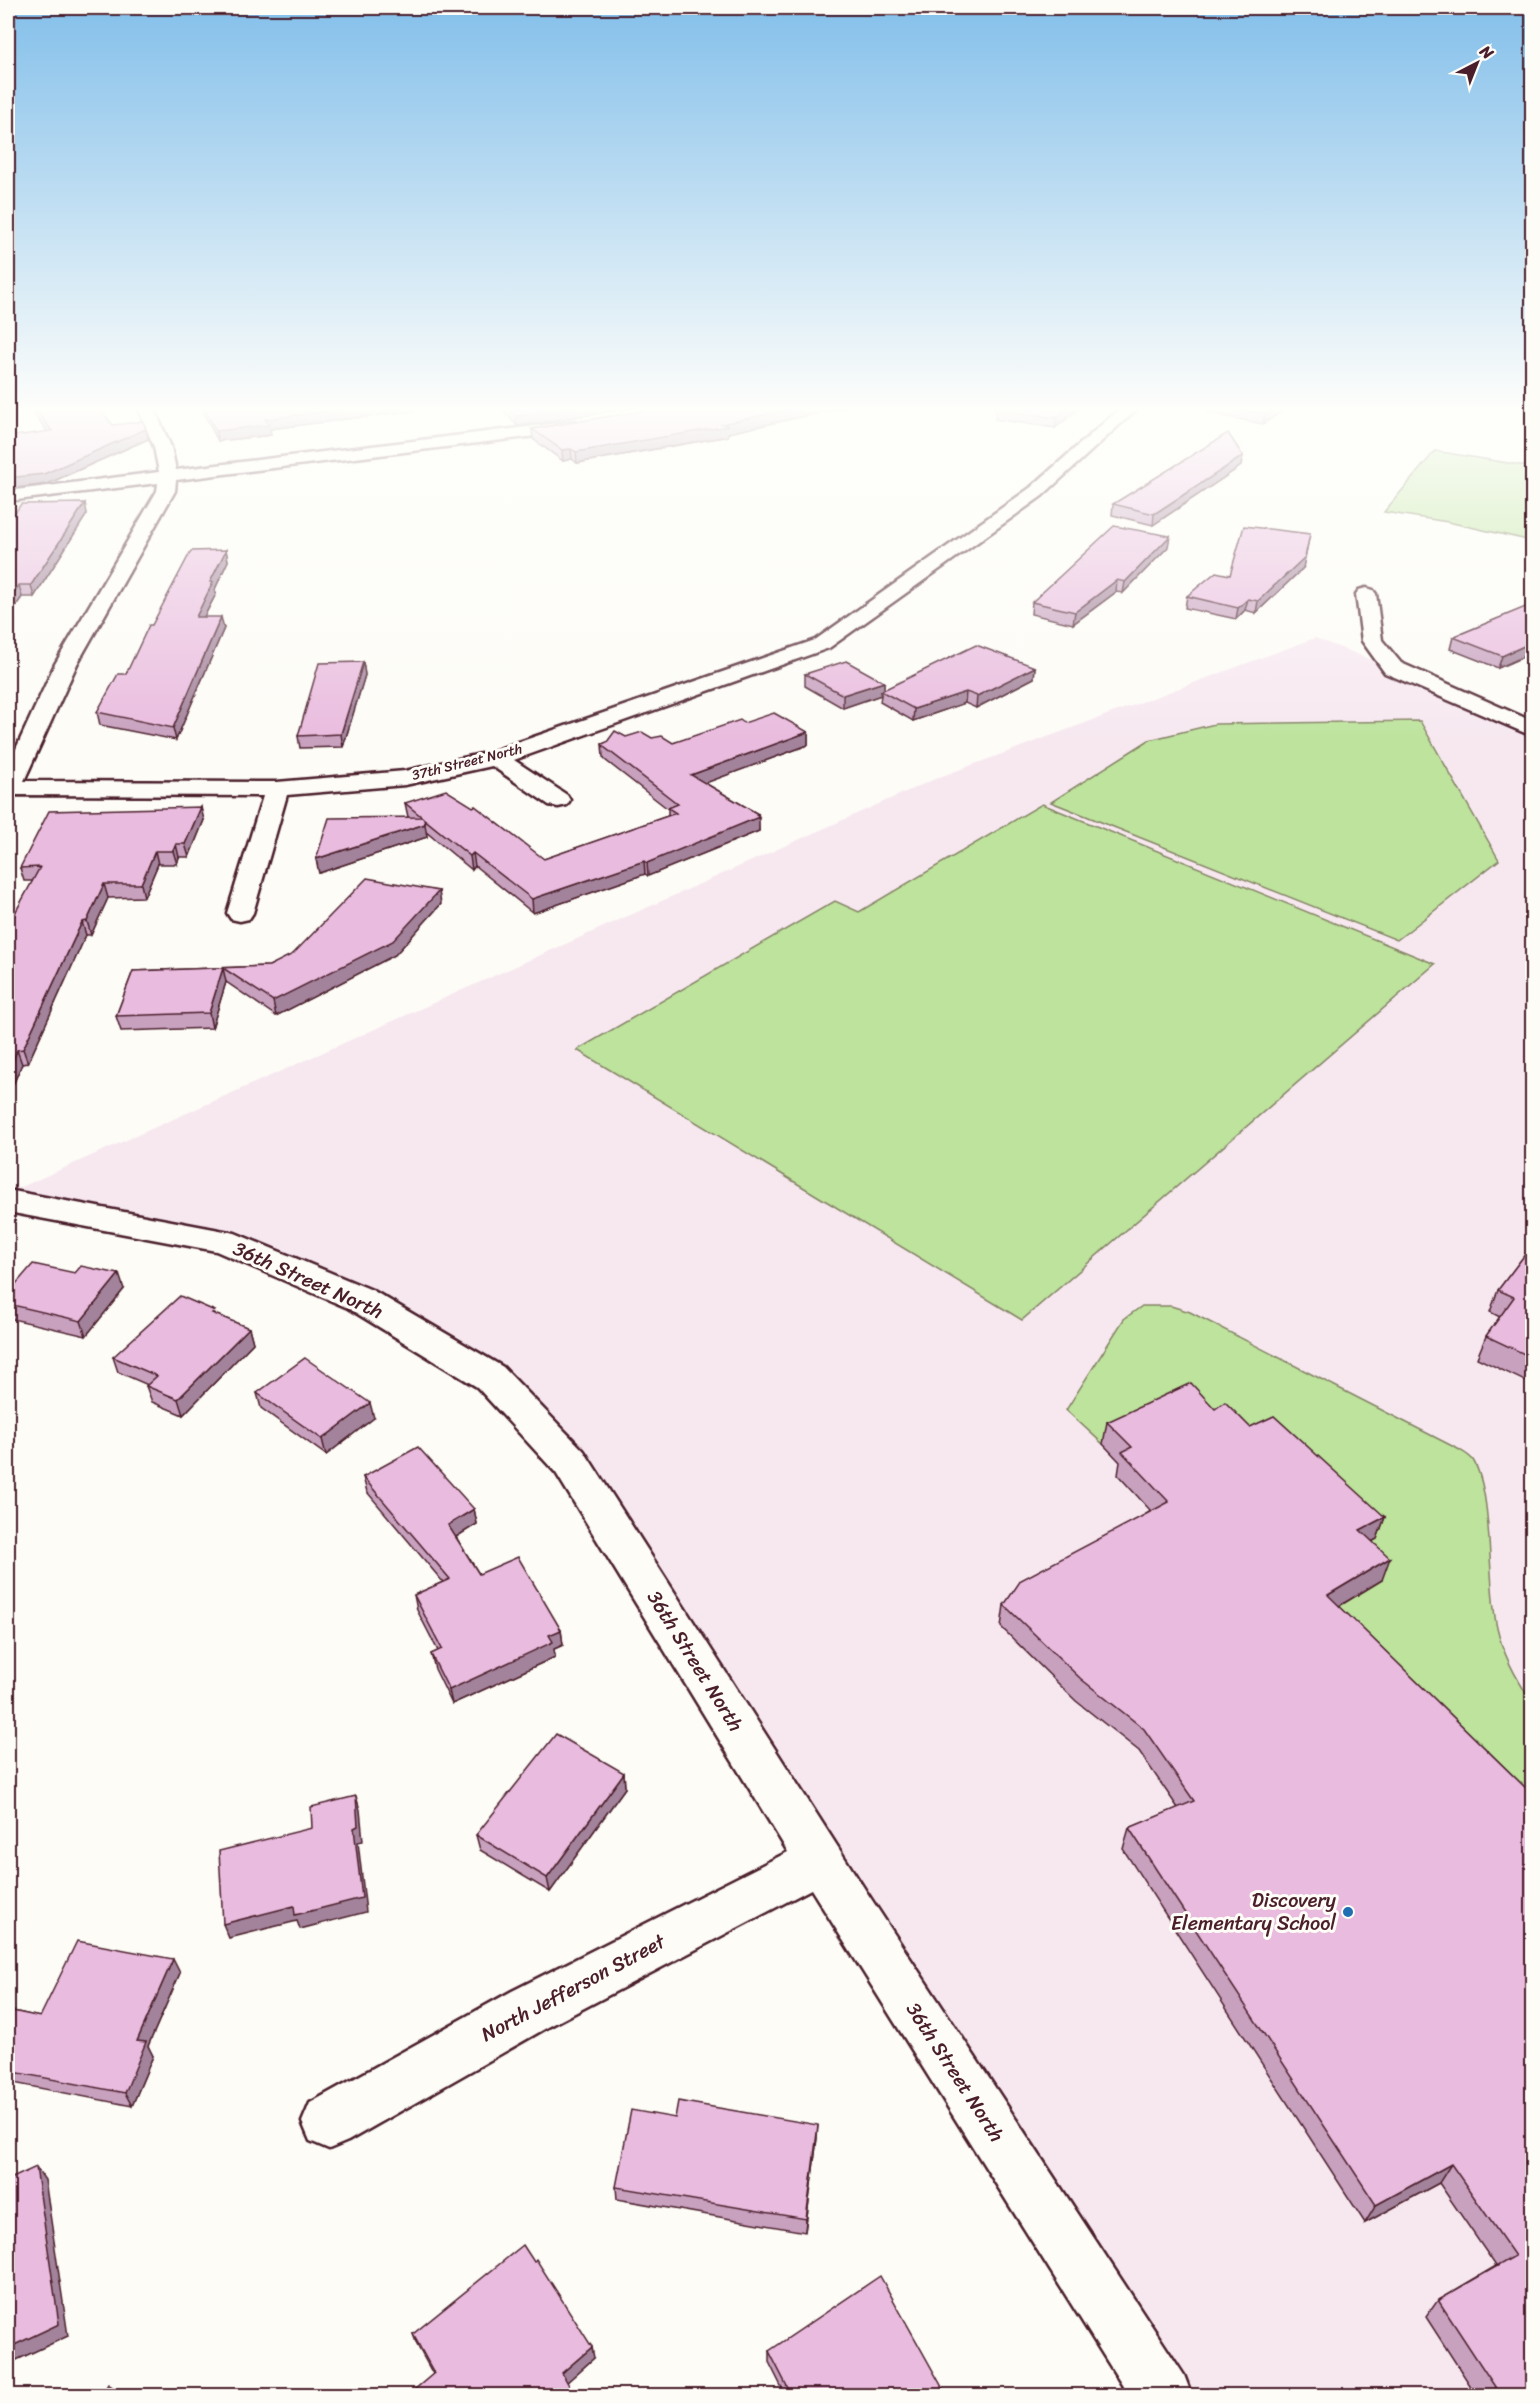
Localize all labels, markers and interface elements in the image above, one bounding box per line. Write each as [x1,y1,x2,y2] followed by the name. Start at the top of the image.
[1447,33,1507,93] north arrow
[1472,37,1501,67] text: N
[409,736,525,788] street label: 37th Street North
[227,1231,389,1329] street label: 36th Street North
[637,1583,753,1739] street label: 36th Street North
[1171,1883,1337,1941] place label: Discovery Elementary School
[1341,1905,1355,1919] marker: Discovery Elementary School
[474,1924,672,2052] street label: North Jefferson Street
[896,1995,1014,2149] street label: 36th Street North

